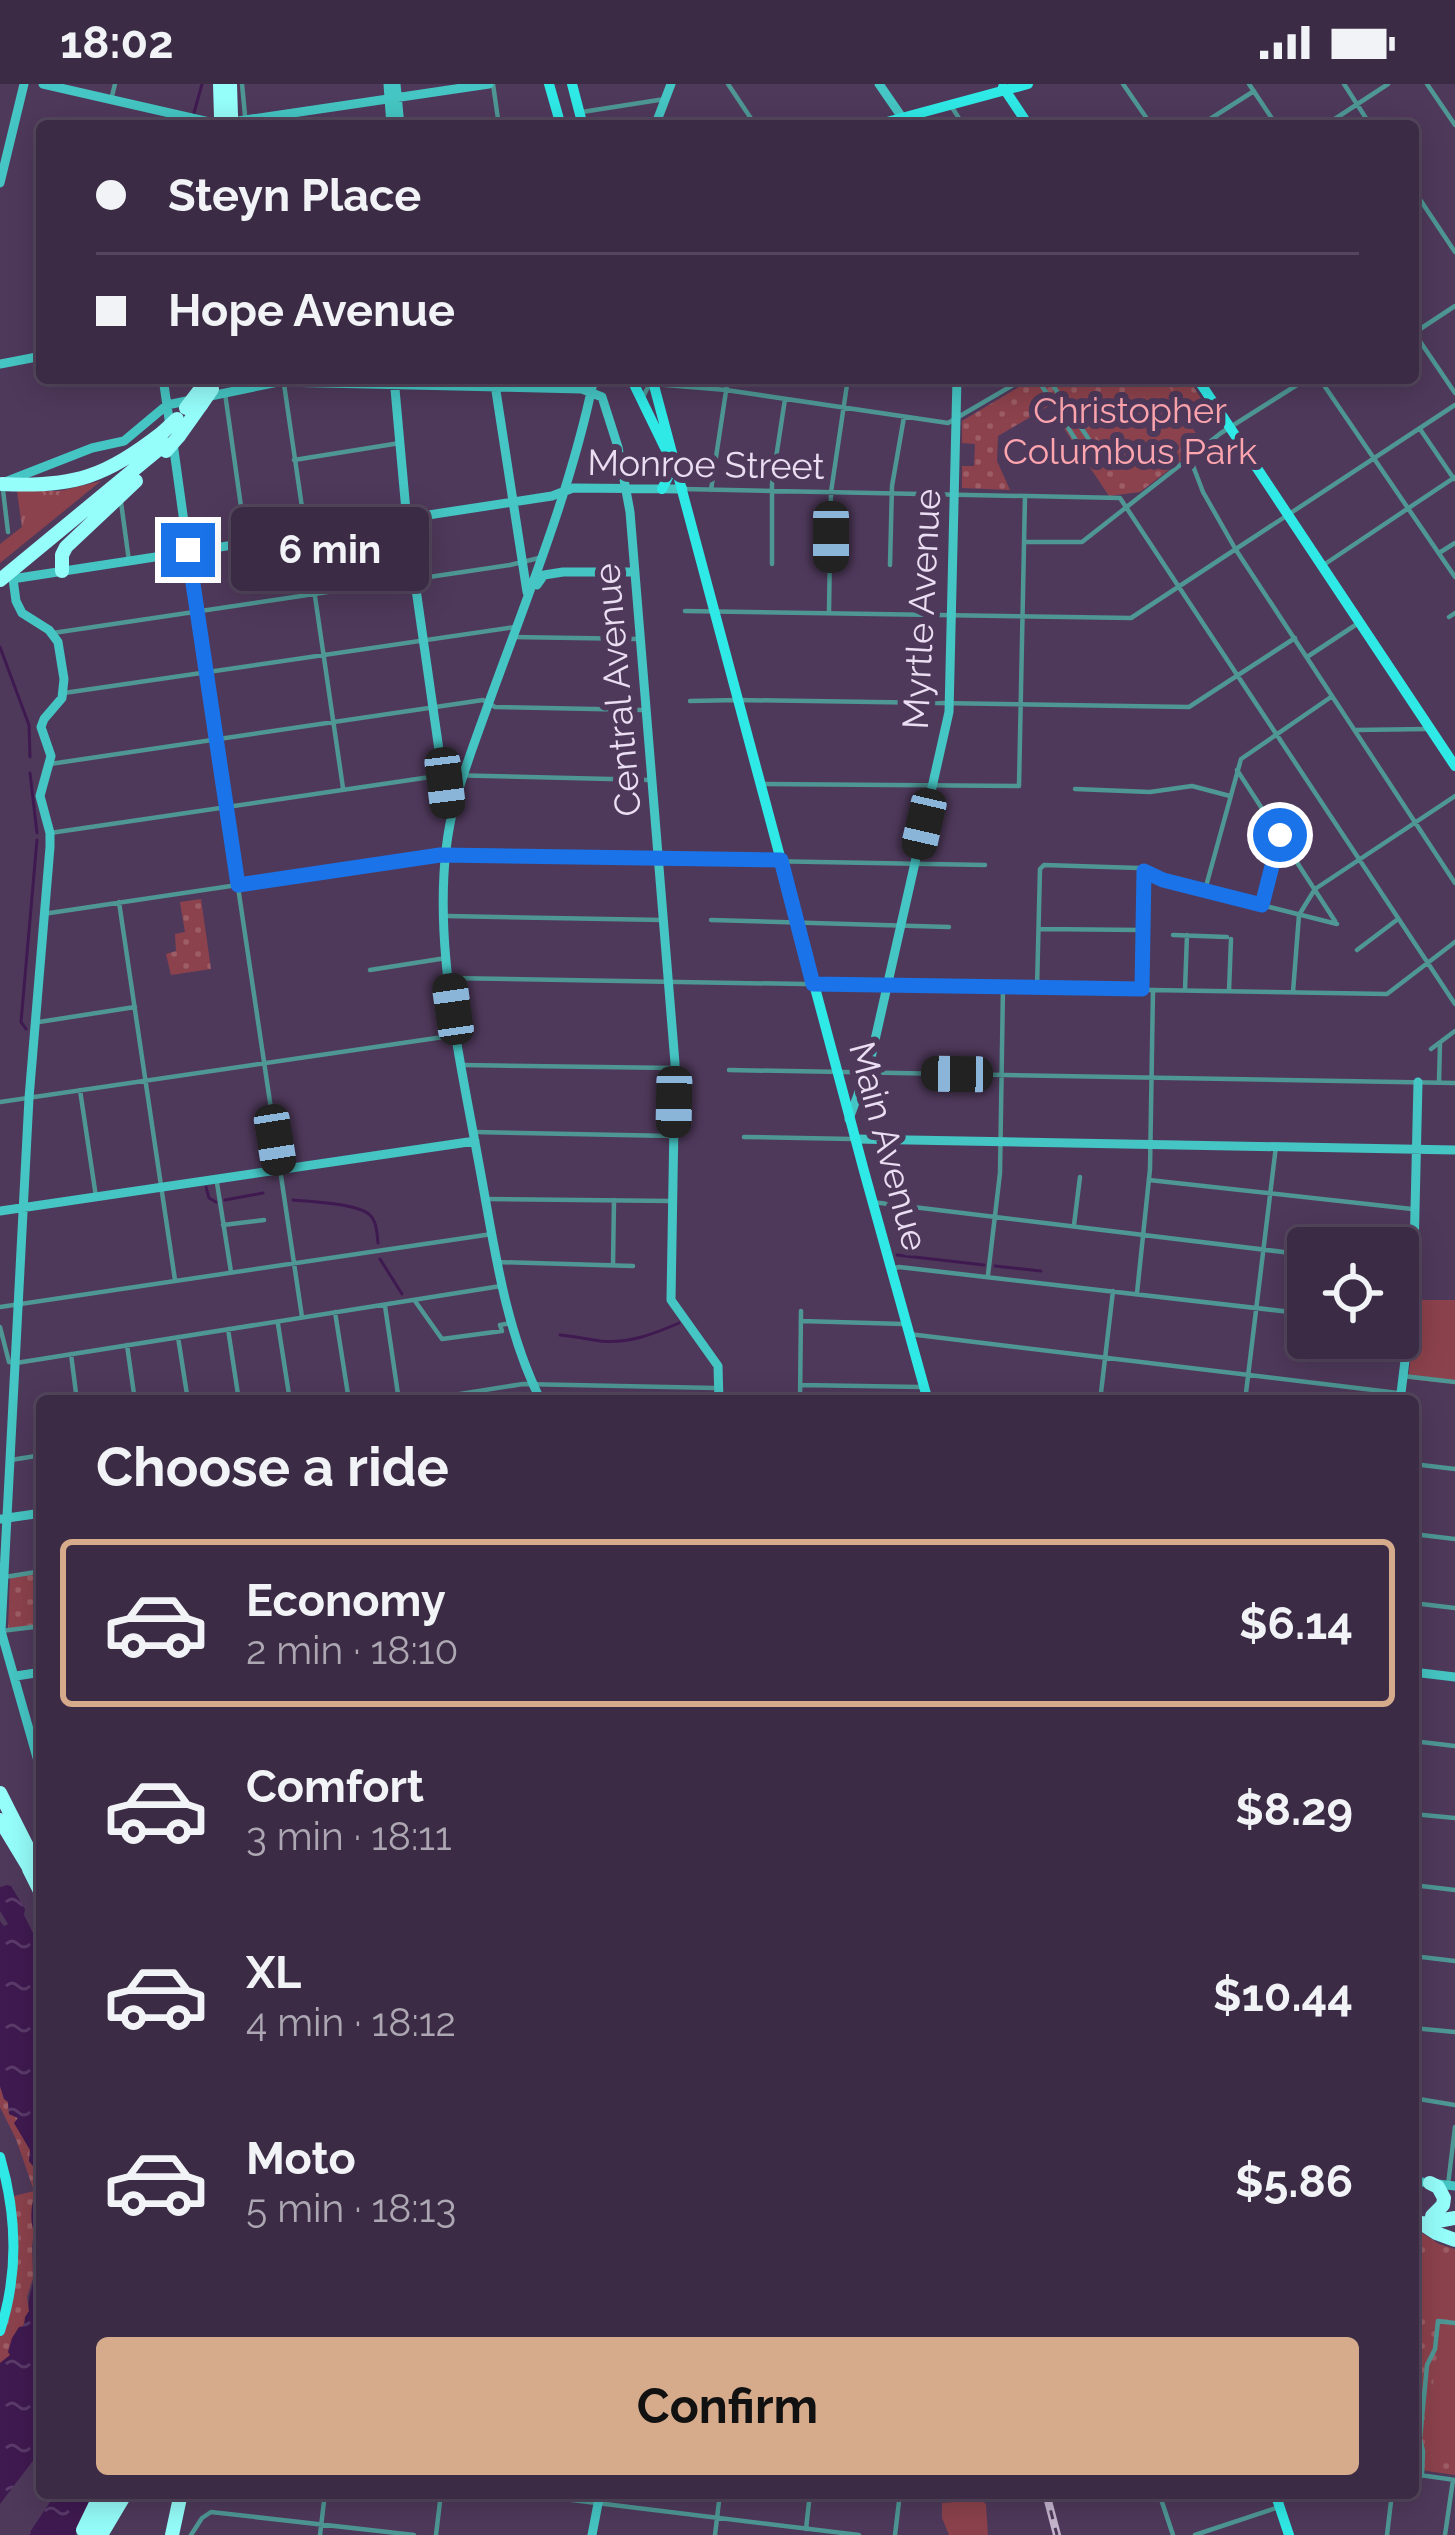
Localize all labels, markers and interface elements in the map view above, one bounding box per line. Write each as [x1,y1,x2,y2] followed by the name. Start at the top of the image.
[60,16,174,69] text: 18:02
[168,169,421,222] text: Steyn Place
[168,284,455,337] text: Hope Avenue
[1003,389,1257,472] park label: Christopher Columbus Park
[587,441,825,487] street label: Monroe Street
[894,488,948,730] street label: Myrtle Avenue
[813,501,849,573] car
[230,508,428,592] callout: 6 min
[161,523,215,577] route end
[279,526,381,572] text: 6 min
[585,562,649,818] street label: Central Avenue
[423,745,467,821] car
[898,785,950,863] car
[1253,808,1307,862] route start
[430,971,476,1047] car
[841,1037,937,1255] street label: Main Avenue
[921,1055,993,1093] car
[655,1066,693,1138] car
[252,1102,298,1178] car
[1287,1227,1419,1359] map controls
[1287,1227,1419,1359] button: locate
[96,1435,449,1499] text: Choose a ride
[102,1569,210,1677] icon: car
[246,1574,446,1627] text: Economy
[1239,1597,1353,1650] text: $6.14
[246,1627,458,1673] text: 2 min · 18:10
[102,1755,210,1863] icon: car
[246,1760,424,1813] text: Comfort
[1235,1783,1353,1836] text: $8.29
[246,1813,452,1859] text: 3 min · 18:11
[102,1941,210,2049] icon: car
[246,1946,301,1999] text: XL
[1213,1969,1353,2022] text: $10.44
[246,1999,456,2045] text: 4 min · 18:12
[102,2127,210,2235] icon: car
[246,2132,356,2185] text: Moto
[1235,2155,1353,2208] text: $5.86
[246,2185,456,2231] text: 5 min · 18:13
[96,2337,1359,2475] button: Confirm

